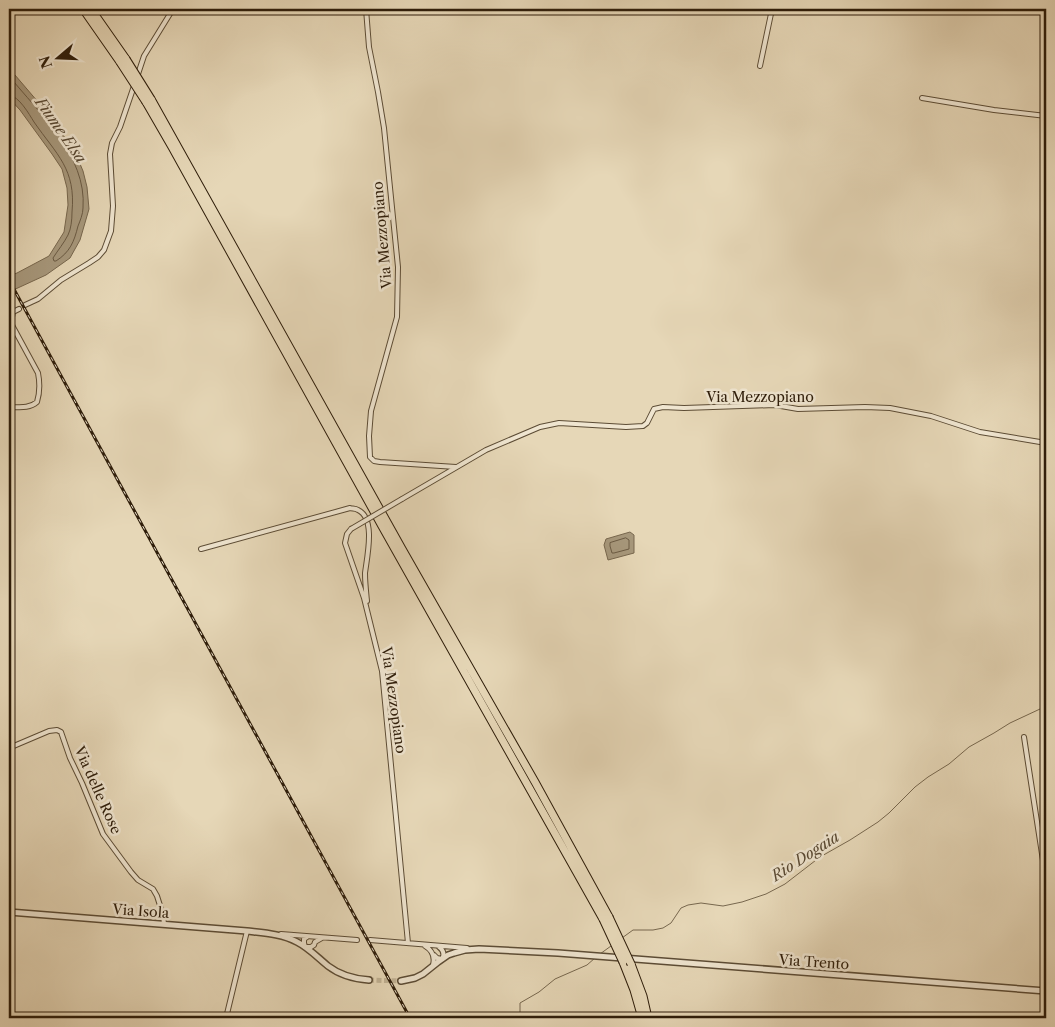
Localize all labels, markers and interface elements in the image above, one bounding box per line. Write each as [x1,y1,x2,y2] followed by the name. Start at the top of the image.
[32,32,82,82] north arrow
[35,54,56,71] text: N
[31,92,91,167] water label: Fiume Elsa
[368,181,396,290] street label: Via Mezzopiano
[705,388,814,406] street label: Via Mezzopiano
[377,644,410,755] street label: Via Mezzopiano
[70,742,125,837] street label: Via delle Rose
[767,827,843,886] water label: Rio Dogaia
[111,900,171,922] street label: Via Isola
[777,950,850,973] street label: Via Trento

